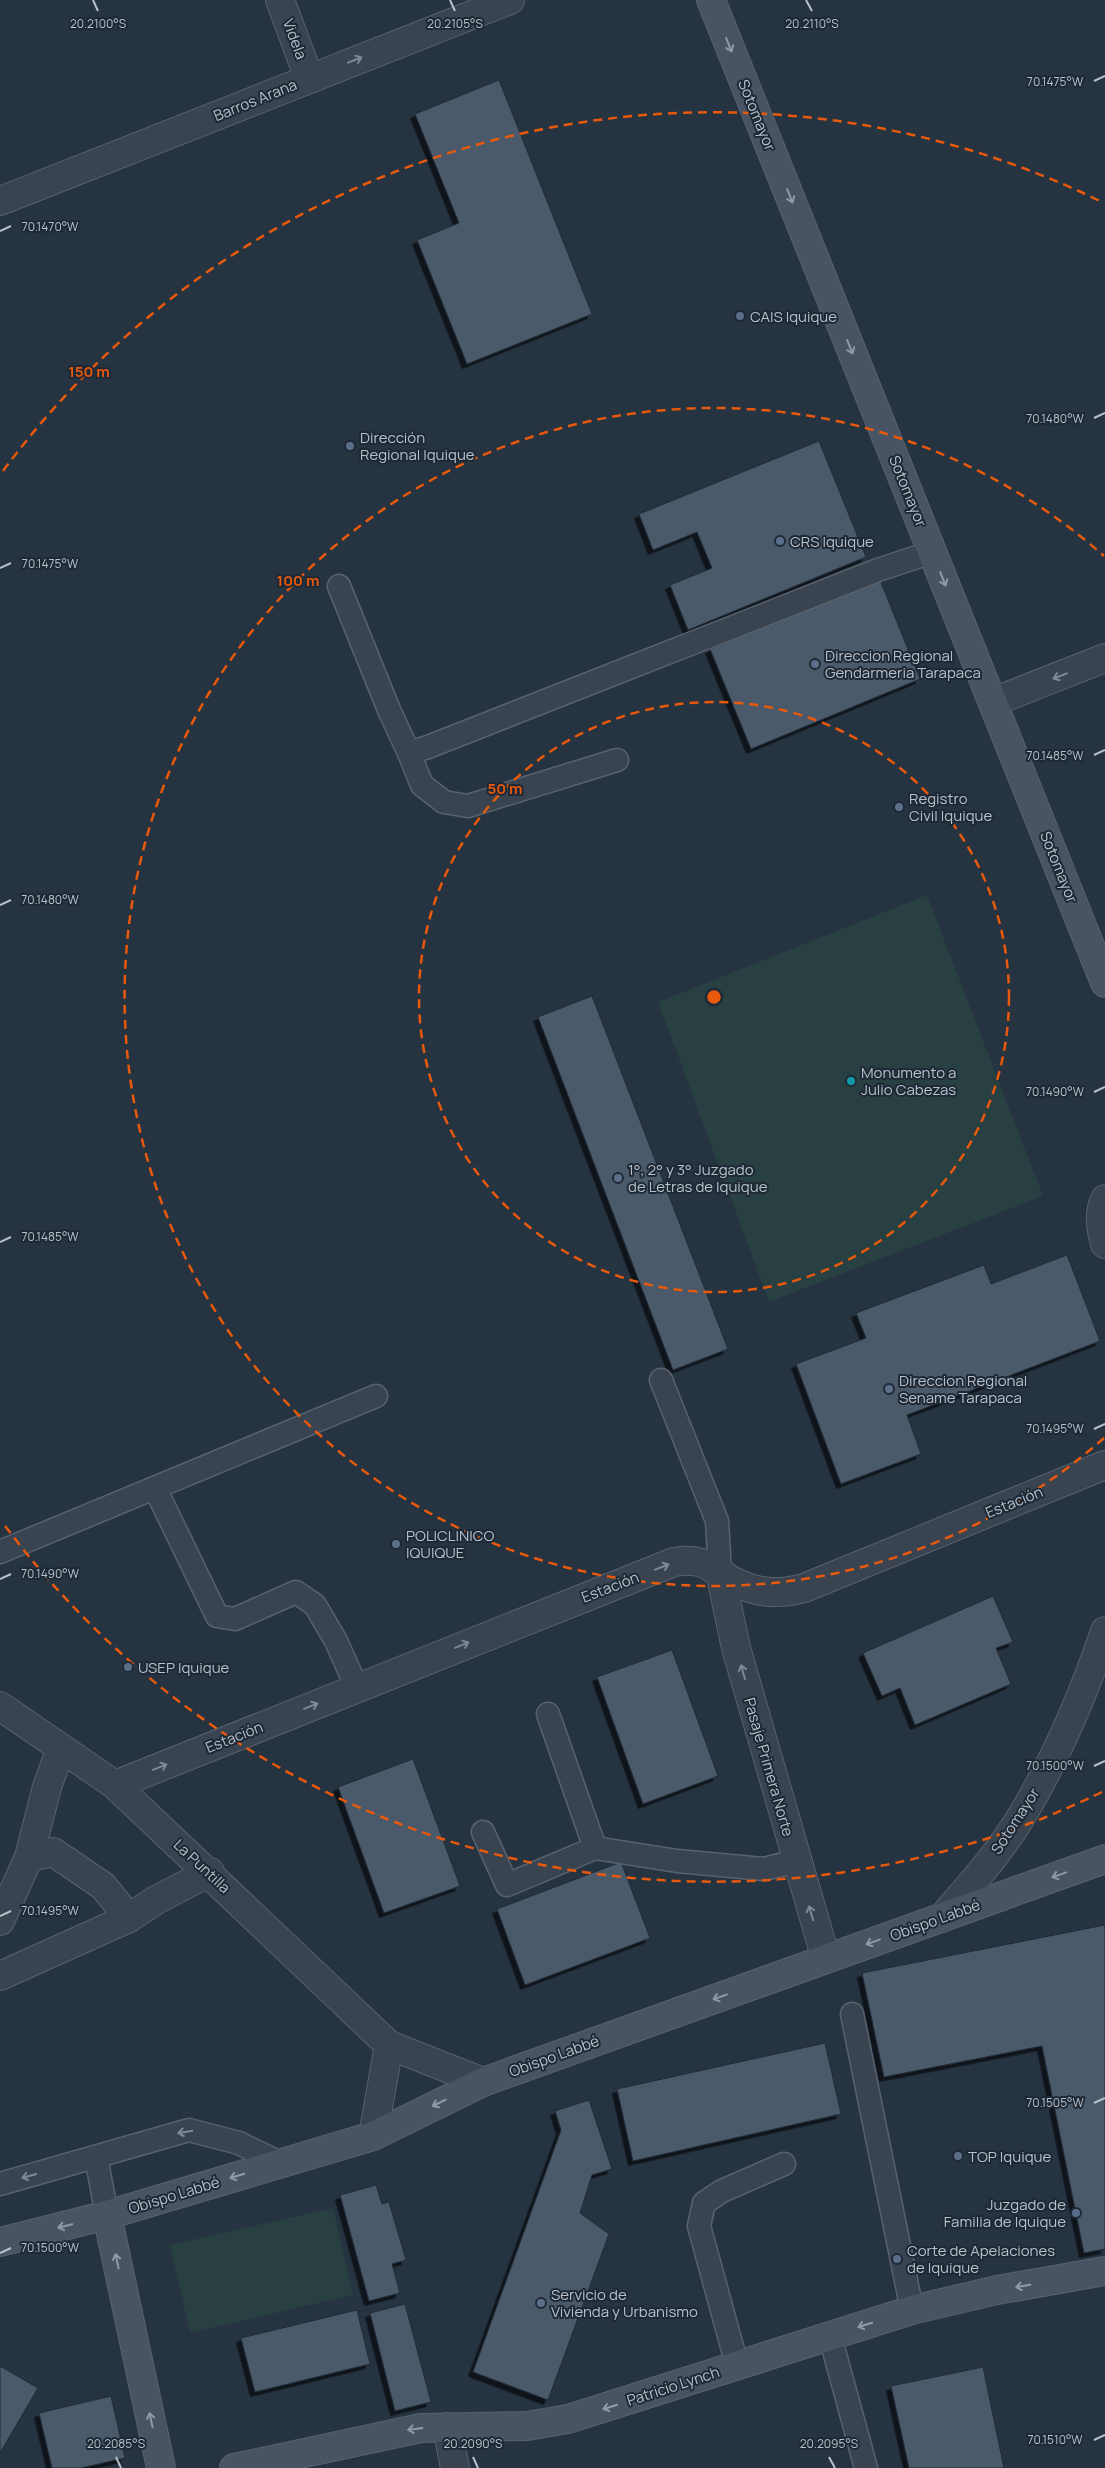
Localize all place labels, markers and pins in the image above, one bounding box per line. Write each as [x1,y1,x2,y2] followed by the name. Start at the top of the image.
[750,306,837,327] place label: CAIS Iquique
[734,310,746,322] marker: CAIS Iquique
[360,427,475,465] place label: Dirección Regional Iquique
[344,440,356,452] marker: Dirección Regional Iquique
[790,531,874,552] place label: CRS Iquique
[774,535,786,547] marker: CRS Iquique
[825,645,981,683] place label: Direccion Regional Gendarmeria Tarapaca
[809,658,821,670] marker: Direccion Regional Gendarmeria Tarapaca
[909,788,992,826] place label: Registro Civil Iquique
[893,801,905,813] marker: Registro Civil Iquique
[705,988,723,1006] centre of rings
[861,1062,956,1100] place label: Monumento a Julio Cabezas
[845,1075,857,1087] marker: Monumento a Julio Cabezas
[628,1159,768,1197] place label: 1°, 2° y 3° Juzgado de Letras de Iquique
[612,1172,624,1184] marker: 1°, 2° y 3° Juzgado de Letras de Iquique
[899,1370,1027,1408] place label: Direccion Regional Sename Tarapaca
[883,1383,895,1395] marker: Direccion Regional Sename Tarapaca
[406,1525,494,1563] place label: POLICLINICO IQUIQUE
[390,1538,402,1550] marker: POLICLINICO IQUIQUE
[138,1657,230,1678] place label: USEP Iquique
[122,1661,134,1673] marker: USEP Iquique
[968,2146,1051,2167] place label: TOP Iquique
[952,2150,964,2162] marker: TOP Iquique
[944,2194,1066,2232] place label: Juzgado de Familia de Iquique
[1070,2207,1082,2219] marker: Juzgado de Familia de Iquique
[907,2240,1055,2278] place label: Corte de Apelaciones de Iquique
[891,2253,903,2265] marker: Corte de Apelaciones de Iquique
[551,2284,698,2322] place label: Servicio de Vivienda y Urbanismo
[535,2297,547,2309] marker: Servicio de Vivienda y Urbanismo

